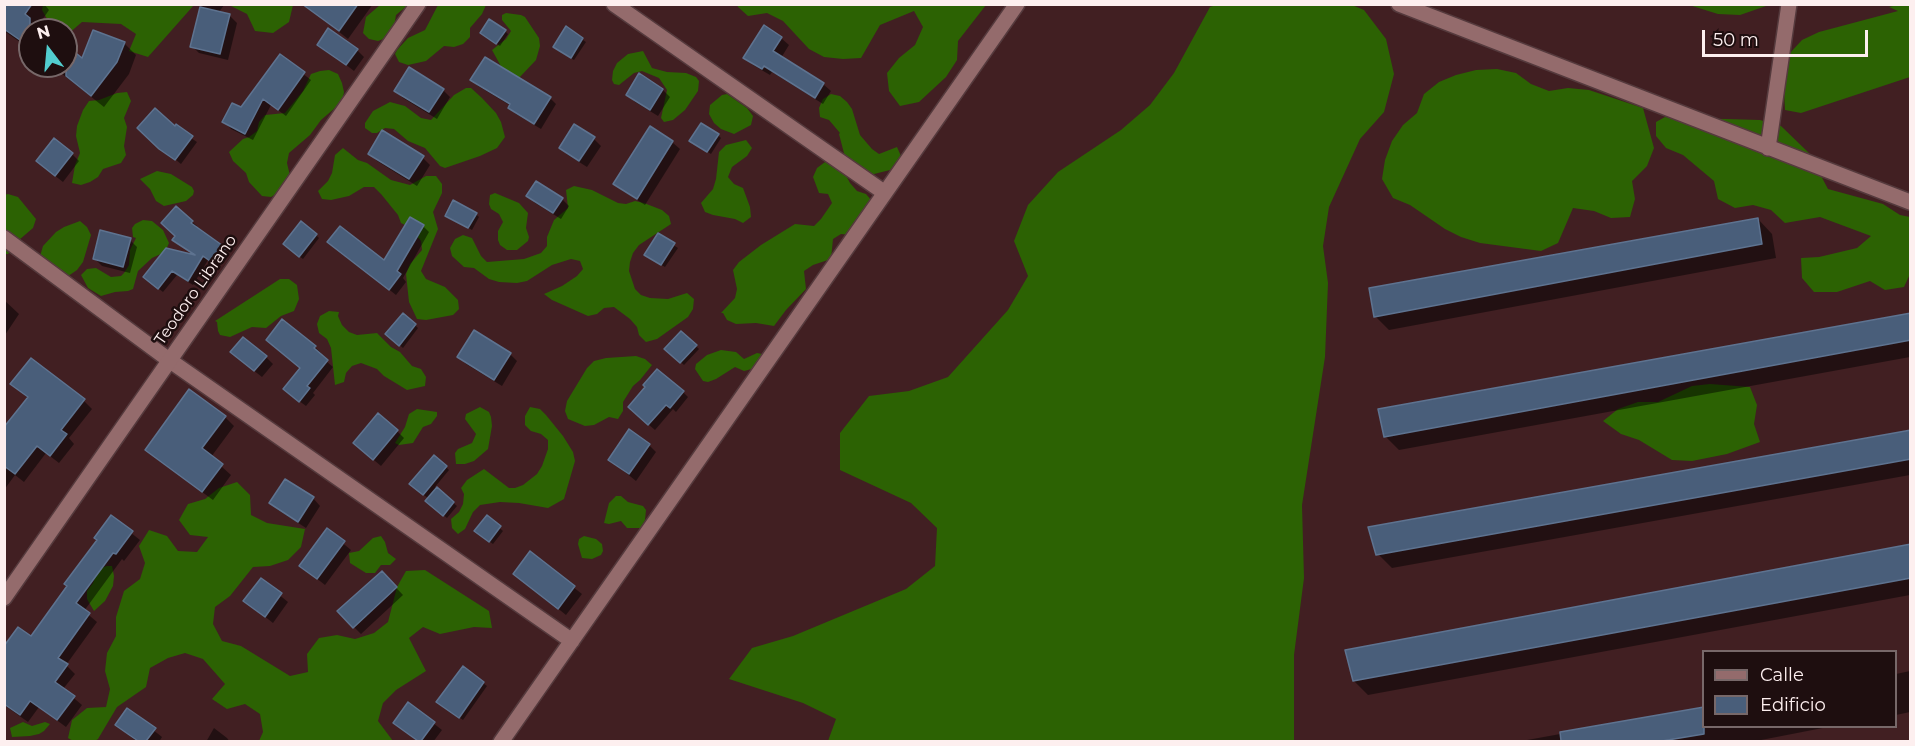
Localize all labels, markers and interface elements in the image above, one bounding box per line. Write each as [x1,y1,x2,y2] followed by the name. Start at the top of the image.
[18,18,78,78] north arrow
[1705,18,1872,56] scale bar
[35,21,52,43] text: N
[1713,29,1759,51] text: 50 m
[151,231,241,349] street label: Teodoro Librano
[1702,650,1897,728] legend
[1760,664,1804,686] text: Calle
[1760,694,1826,716] text: Edificio

